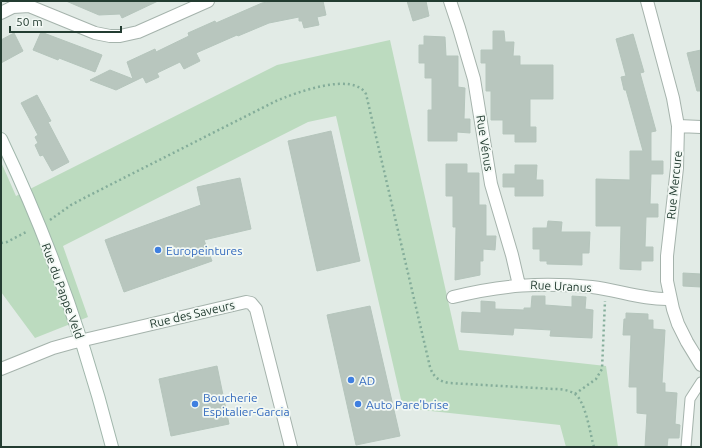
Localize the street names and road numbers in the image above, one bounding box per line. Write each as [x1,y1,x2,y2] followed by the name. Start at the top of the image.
[474,114,496,172] street label: Rue Vénus
[664,150,684,220] street label: Rue Mercure
[40,241,86,341] street label: Rue du Pappe Veld
[530,278,592,294] street label: Rue Uranus
[148,298,236,330] street label: Rue des Saveurs

